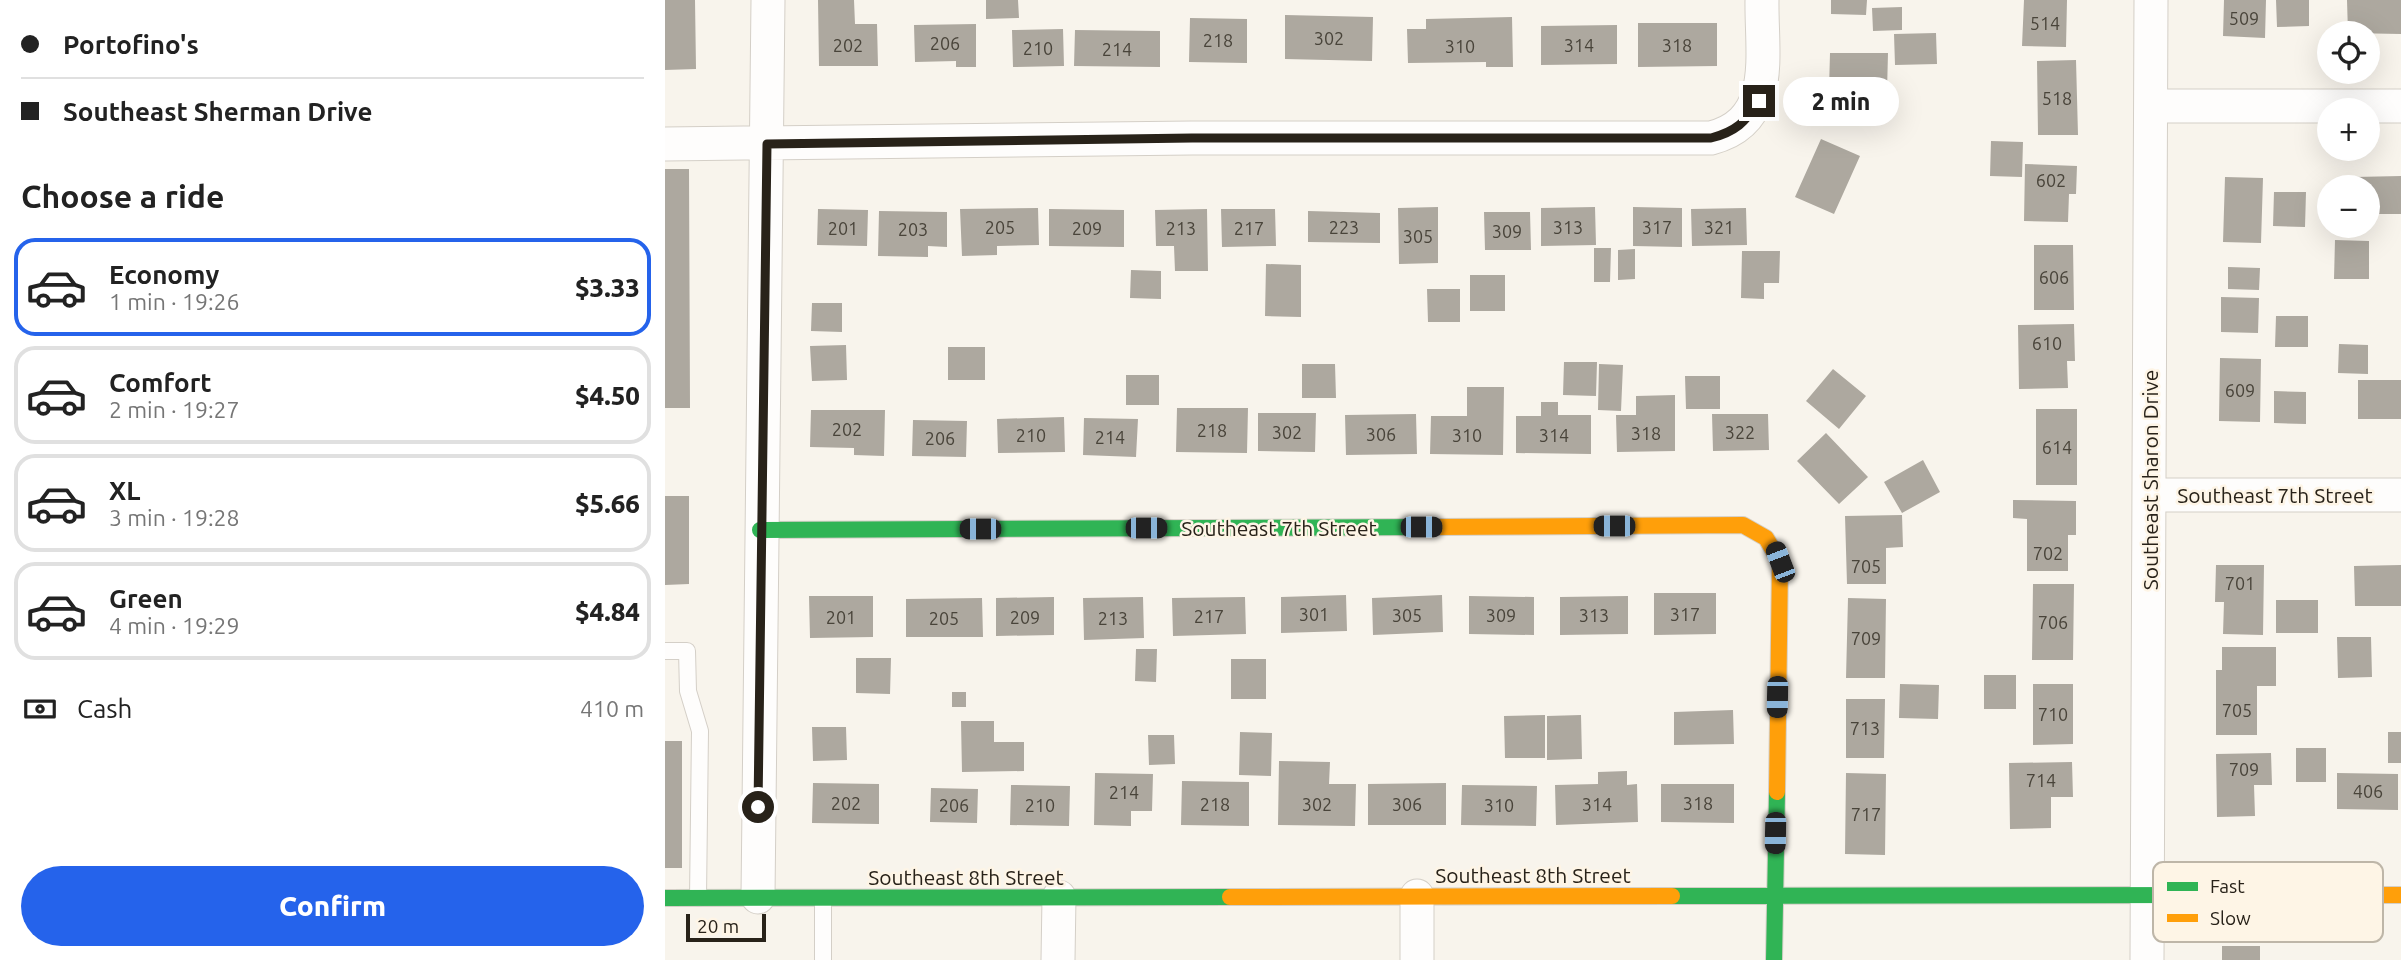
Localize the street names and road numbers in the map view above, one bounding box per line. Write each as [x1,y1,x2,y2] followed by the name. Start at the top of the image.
[2138,370,2162,590] street label: Southeast Sharon Drive
[2177,483,2373,507] street label: Southeast 7th Street
[1181,516,1377,540] street label: Southeast 7th Street
[1435,863,1631,887] street label: Southeast 8th Street
[868,865,1064,889] street label: Southeast 8th Street

